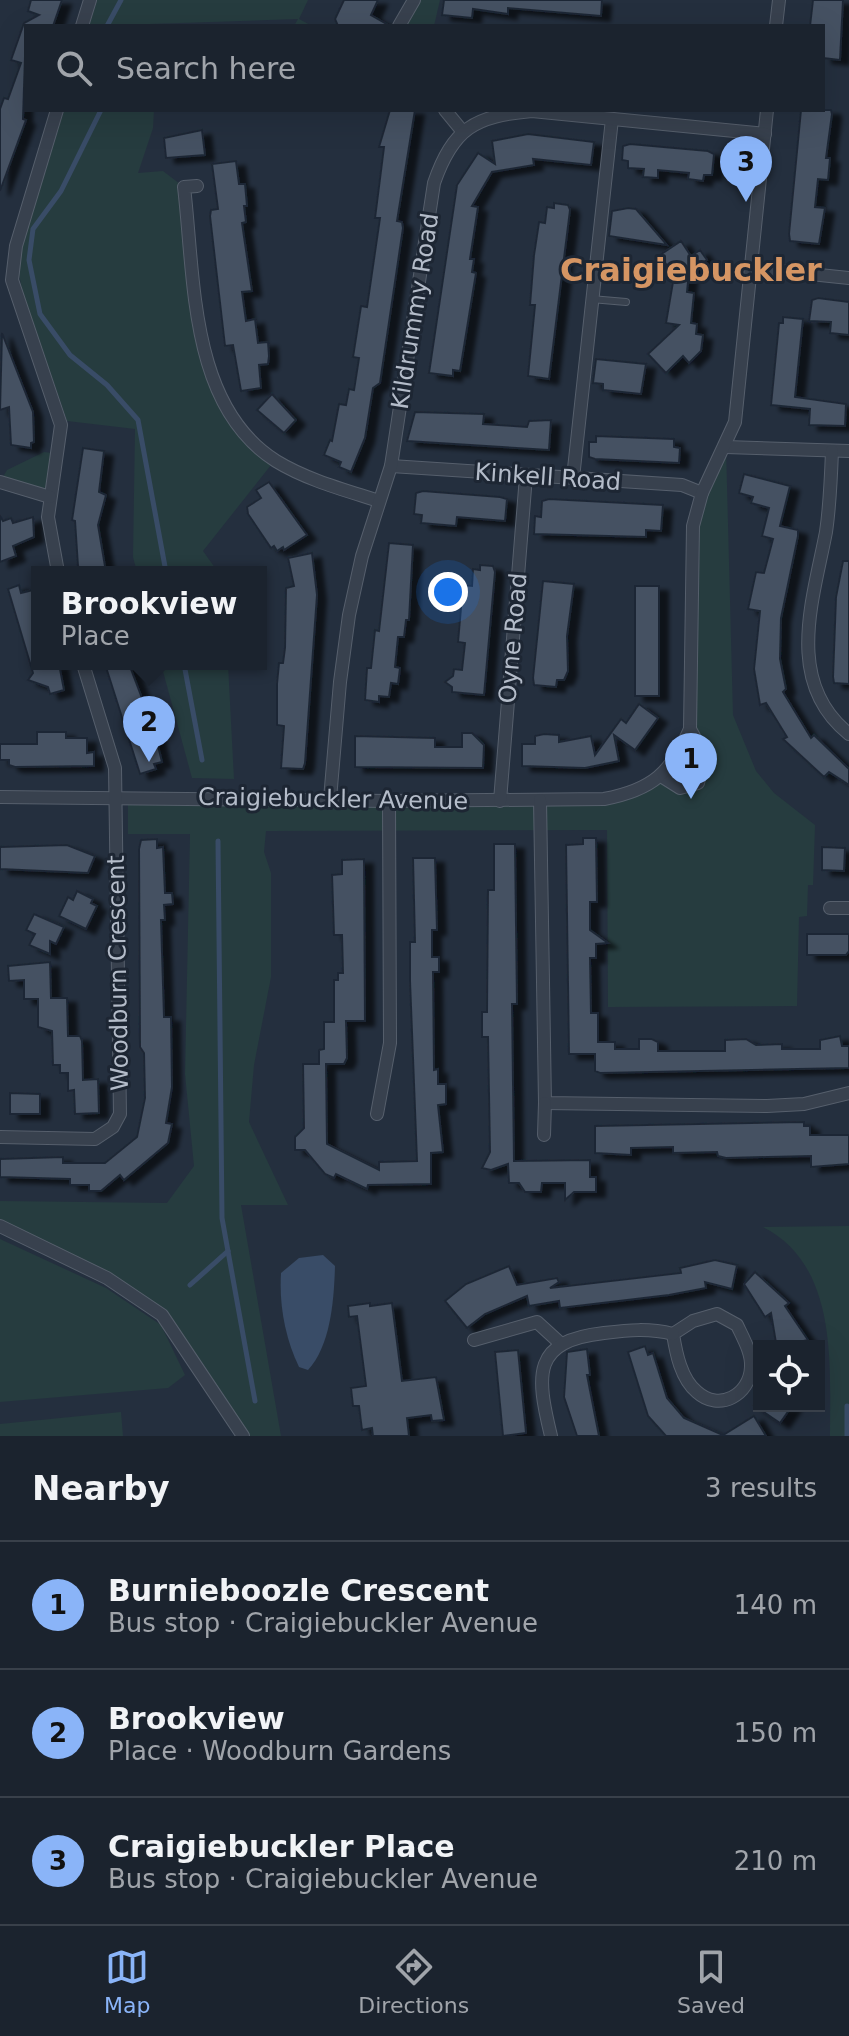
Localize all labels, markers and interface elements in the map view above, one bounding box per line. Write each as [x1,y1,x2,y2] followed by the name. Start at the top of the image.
[24,24,825,112] search box
[52,46,96,90] icon: search
[116,51,296,86] text: Search here
[720,136,772,202] pin: 3
[386,211,444,411] street label: Kildrummy Road
[560,251,822,289] district label: Craigiebuckler
[474,458,622,496] street label: Kinkell Road
[31,566,267,670] popup
[428,572,468,612] your location
[493,572,533,704] street label: Oyne Road
[61,586,237,621] text: Brookview
[61,621,130,651] text: Place
[123,696,175,762] pin: 2
[665,733,717,799] pin: 1
[198,783,468,815] street label: Craigiebuckler Avenue
[102,855,134,1091] street label: Woodburn Crescent
[753,1340,825,1412] map controls
[753,1340,825,1412] button: locate
[32,1468,170,1508] text: Nearby
[705,1473,817,1503] text: 3 results
[108,1573,489,1608] text: Burnieboozle Crescent
[49,1590,67,1620] text: 1
[734,1590,817,1620] text: 140 m
[108,1608,538,1638] text: Bus stop · Craigiebuckler Avenue
[108,1701,285,1736] text: Brookview
[49,1718,67,1748] text: 2
[734,1718,817,1748] text: 150 m
[108,1736,451,1766] text: Place · Woodburn Gardens
[108,1829,455,1864] text: Craigiebuckler Place
[49,1846,67,1876] text: 3
[734,1846,817,1876] text: 210 m
[108,1864,538,1894] text: Bus stop · Craigiebuckler Avenue
[104,1945,150,2018] tab: Map
[358,1945,469,2018] tab: Directions
[677,1945,745,2018] tab: Saved

